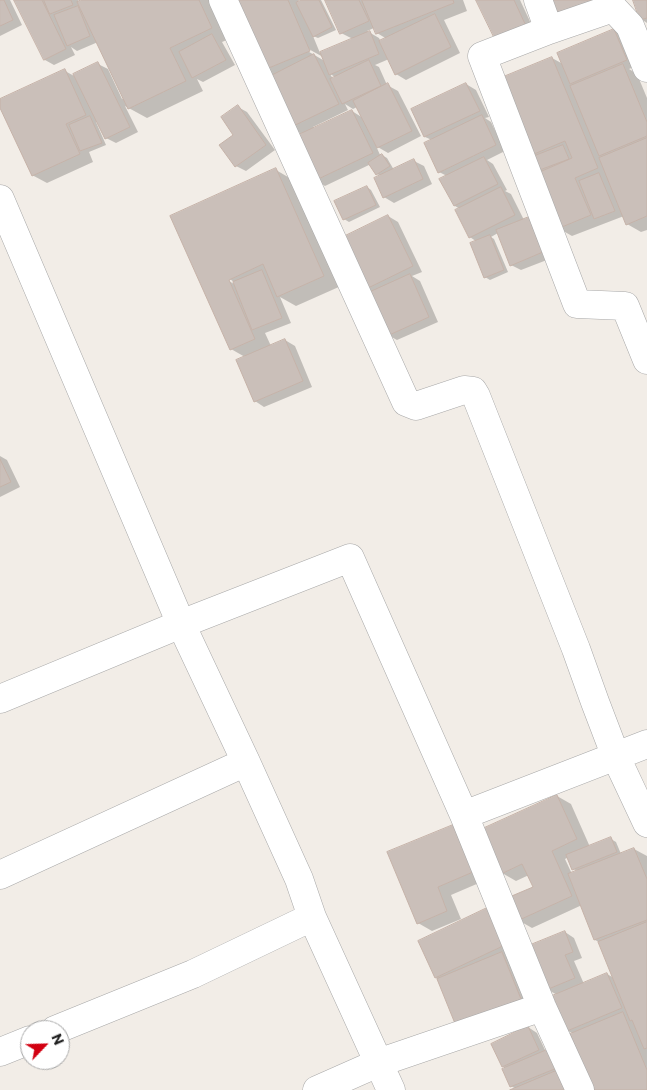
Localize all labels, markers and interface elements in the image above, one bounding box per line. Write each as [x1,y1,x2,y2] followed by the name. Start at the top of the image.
[20,1020,70,1070] north arrow
[48,1031,68,1047] text: N

